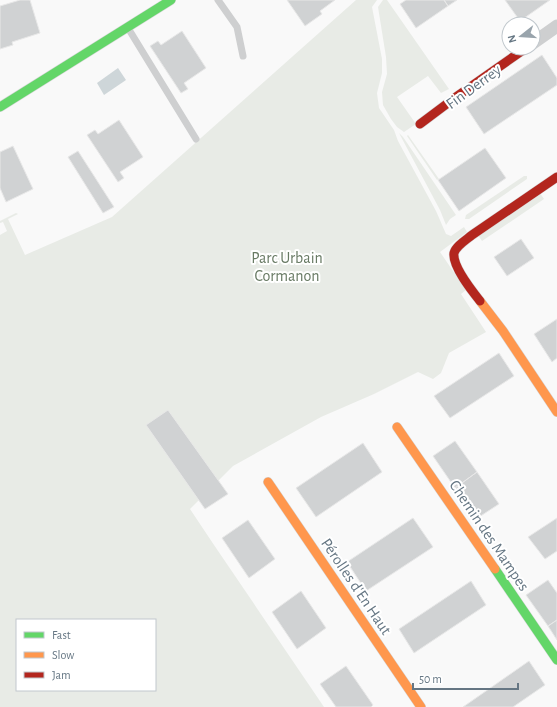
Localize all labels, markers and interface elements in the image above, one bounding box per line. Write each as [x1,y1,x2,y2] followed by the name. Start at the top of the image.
[501,16,541,56] north arrow
[506,34,518,44] text: N
[443,61,505,113] street label: Fin Derrey
[251,250,323,284] park label: Parc Urbain Cormanon
[446,477,532,594] street label: Chemin des Mampes
[318,535,394,638] street label: Pérolles d'En Haut
[16,619,156,691] legend
[52,629,71,641] text: Fast
[52,649,74,661] text: Slow
[413,665,518,691] scale bar
[52,669,71,681] text: Jam
[419,673,442,685] text: 50 m

